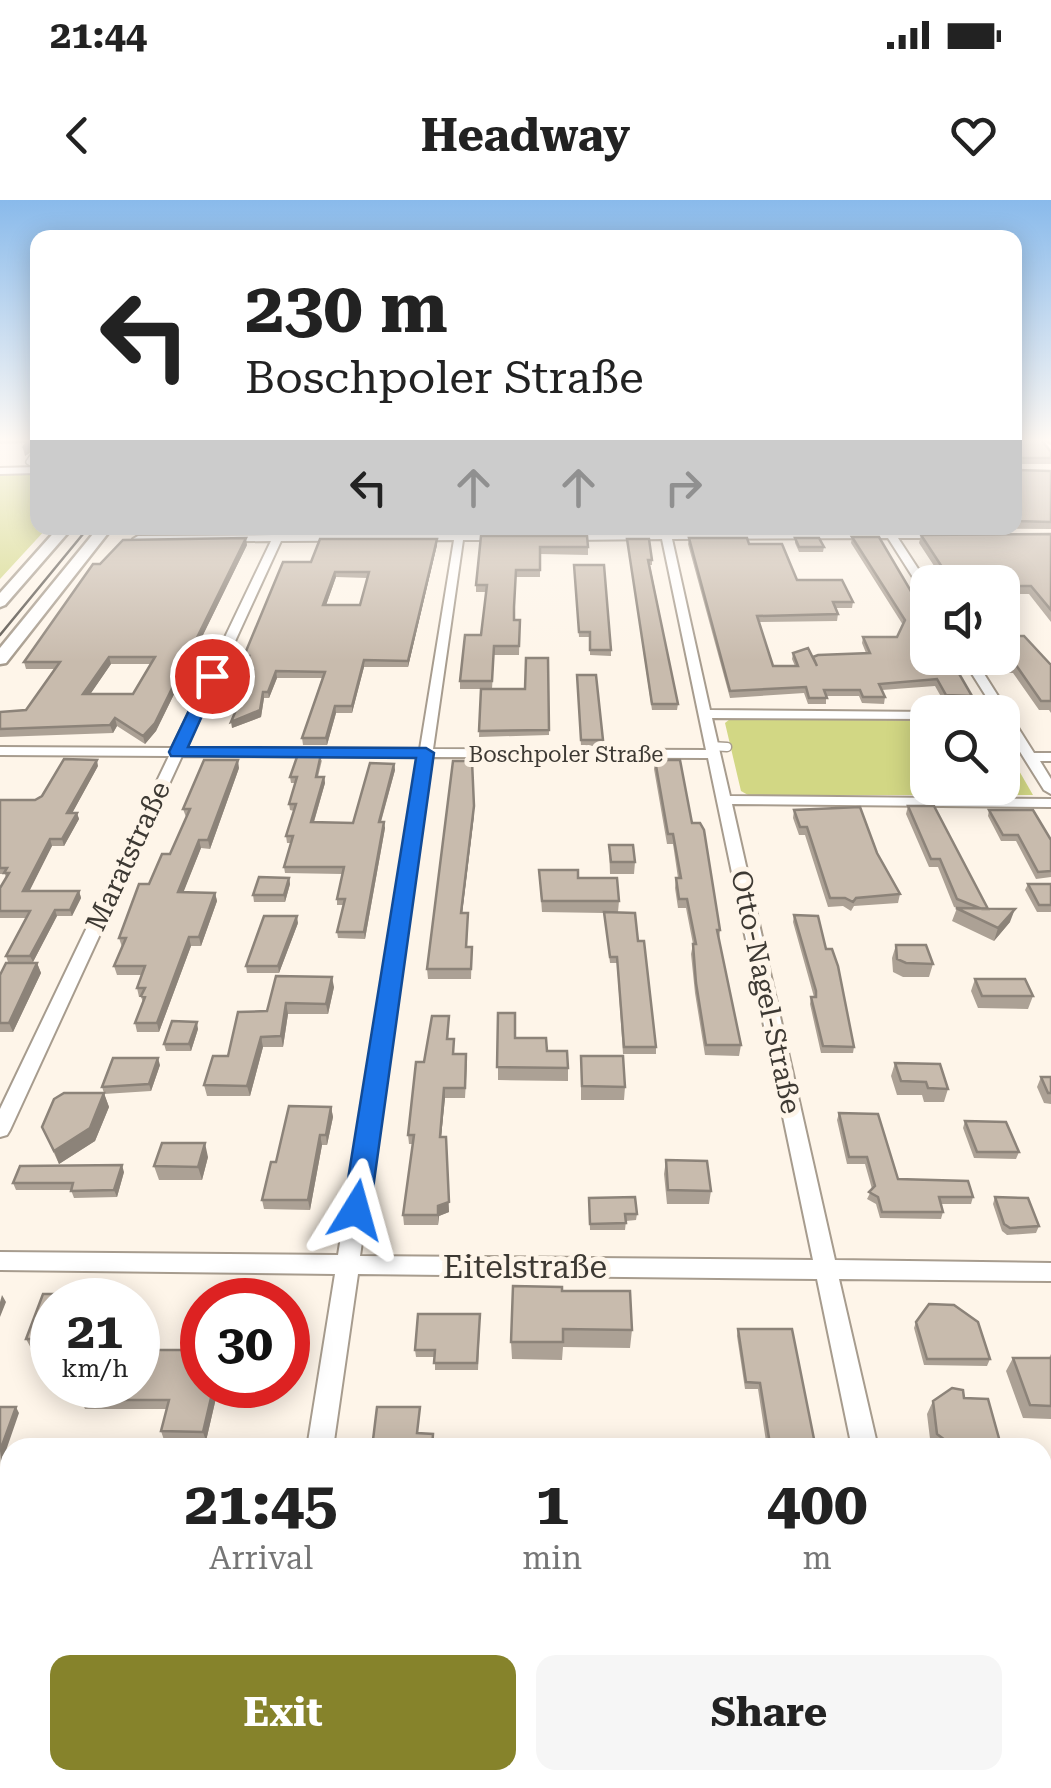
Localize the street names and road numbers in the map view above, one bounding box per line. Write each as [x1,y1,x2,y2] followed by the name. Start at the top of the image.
[469,742,663,767] street label: Boschpoler Straße
[79,776,177,936] street label: Maratstraße
[724,867,808,1117] street label: Otto-Nagel-Straße
[443,1248,607,1286] street label: Eitelstraße

